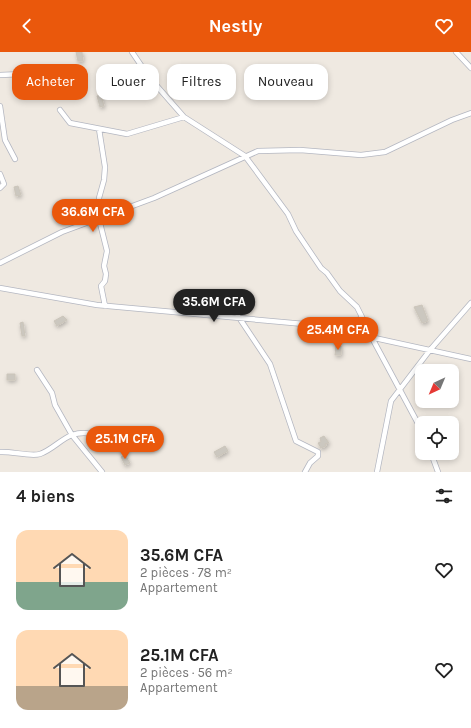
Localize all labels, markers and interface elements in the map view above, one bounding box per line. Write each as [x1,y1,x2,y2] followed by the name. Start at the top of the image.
[16,15,38,37] icon: back
[209,15,262,37] text: Nestly
[433,15,455,37] icon: heart
[12,64,88,100] chip: Acheter
[96,64,159,100] chip: Louer
[167,64,236,100] chip: Filtres
[244,64,328,100] chip: Nouveau
[47,199,139,233] pin: 36.6M CFA
[61,204,125,219] text: 36.6M CFA
[168,289,260,323] pin: 35.6M CFA
[182,294,246,309] text: 35.6M CFA
[292,317,384,351] pin: 25.4M CFA
[306,322,370,337] text: 25.4M CFA
[415,364,459,408] north arrow
[415,364,459,460] map controls
[415,416,459,460] button: locate
[79,426,171,460] pin: 25.1M CFA
[95,431,155,446] text: 25.1M CFA
[433,485,455,507] icon: filters
[16,486,75,506] text: 4 biens
[140,545,223,565] text: 35.6M CFA
[48,546,96,594] icon: home
[433,559,455,581] icon: heart
[140,565,232,580] text: 2 pièces · 78 m²
[140,580,218,595] text: Appartement
[140,645,219,665] text: 25.1M CFA
[48,646,96,694] icon: home
[433,659,455,681] icon: heart
[140,665,233,680] text: 2 pièces · 56 m²
[140,680,218,695] text: Appartement

